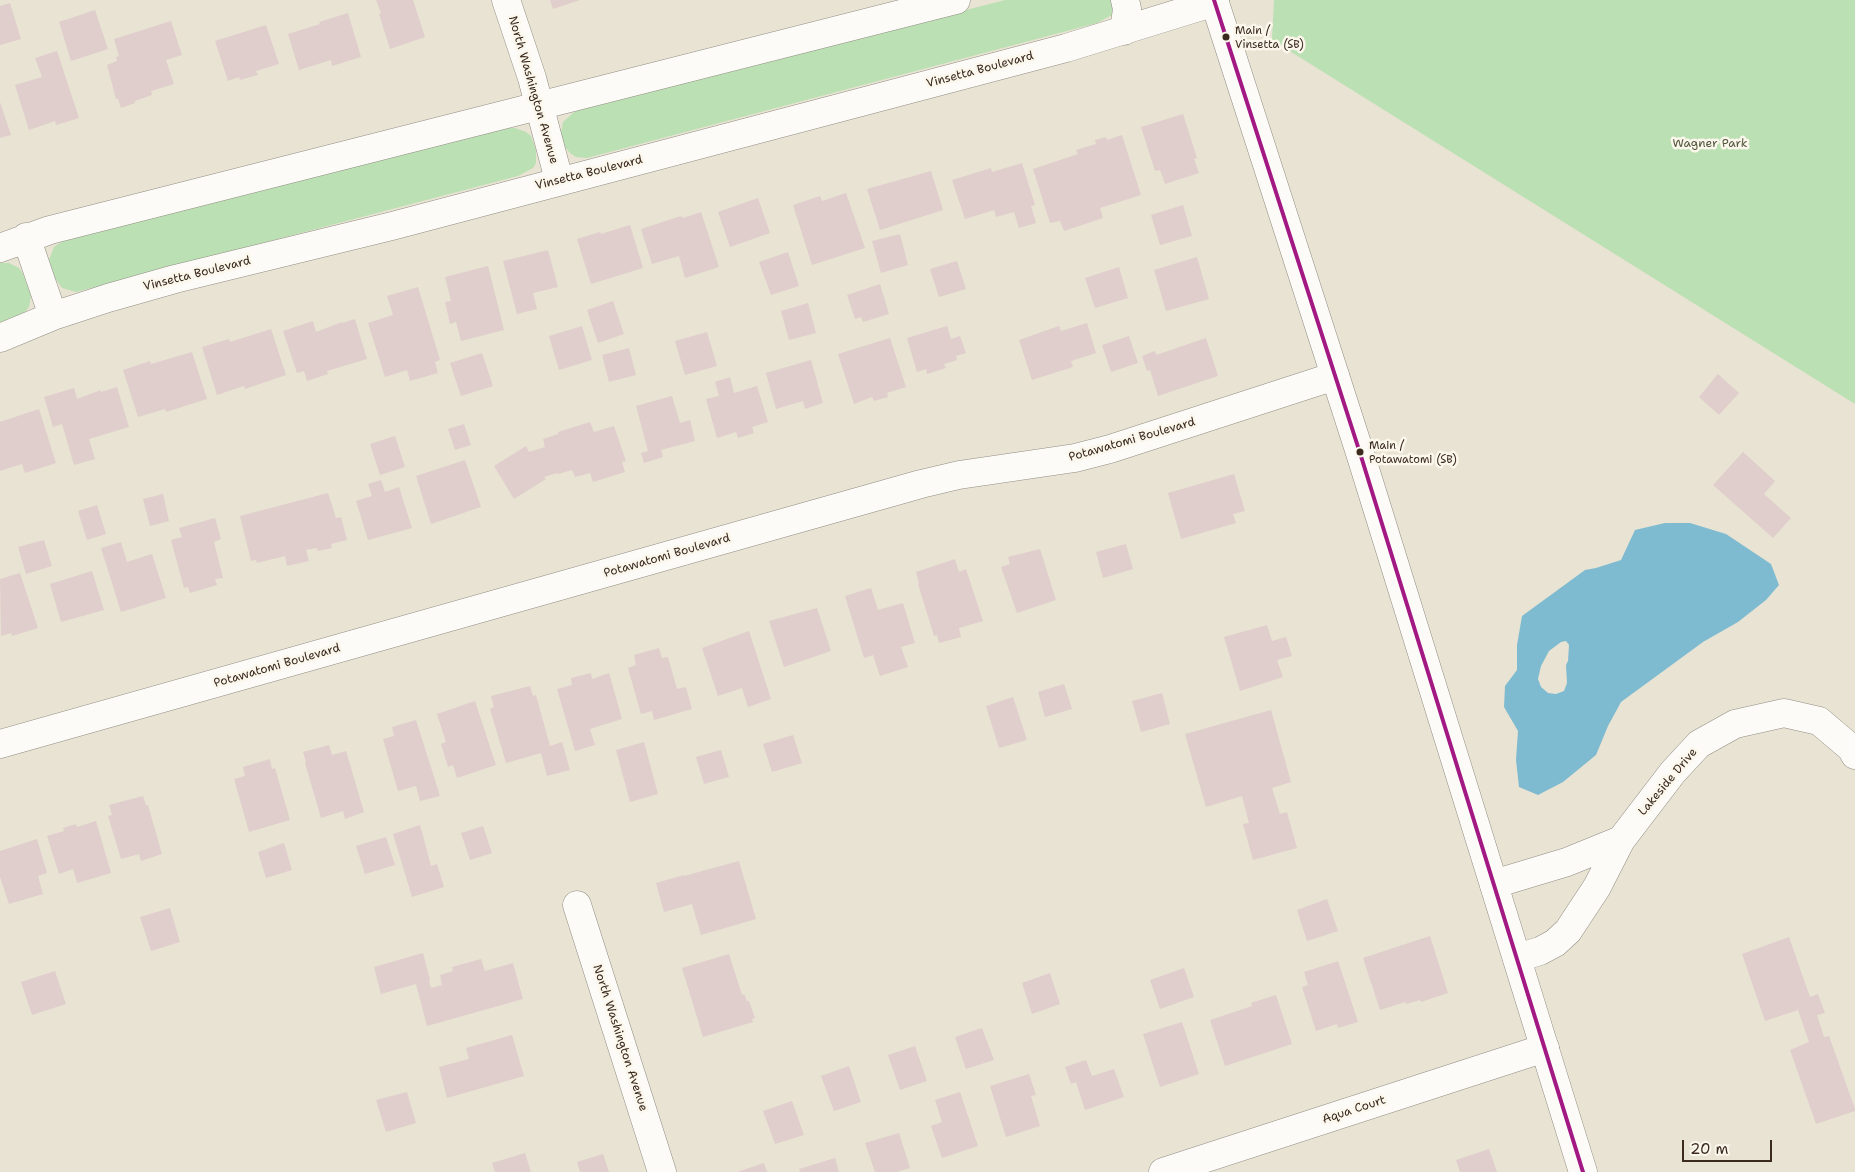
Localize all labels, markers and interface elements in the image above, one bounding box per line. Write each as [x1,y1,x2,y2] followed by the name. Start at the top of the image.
[505,14,561,166] street label: North Washington Avenue
[1235,24,1304,50] place label: Main / Vinsetta (SB)
[1221,32,1231,42] marker: Main / Vinsetta (SB)
[925,49,1035,91] street label: Vinsetta Boulevard
[1672,137,1748,151] park label: Wagner Park
[534,153,644,193] street label: Vinsetta Boulevard
[142,254,252,294] street label: Vinsetta Boulevard
[1067,415,1197,465] street label: Potawatomi Boulevard
[1369,439,1457,465] place label: Main / Potawatomi (SB)
[1355,447,1365,457] marker: Main / Potawatomi (SB)
[602,531,732,581] street label: Potawatomi Boulevard
[212,641,342,691] street label: Potawatomi Boulevard
[1636,745,1700,819] street label: Lakeside Drive
[589,963,651,1113] street label: North Washington Avenue
[1320,1093,1388,1127] street label: Aqua Court
[1685,1130,1775,1162] scale bar
[1690,1139,1729,1159] text: 20 m

